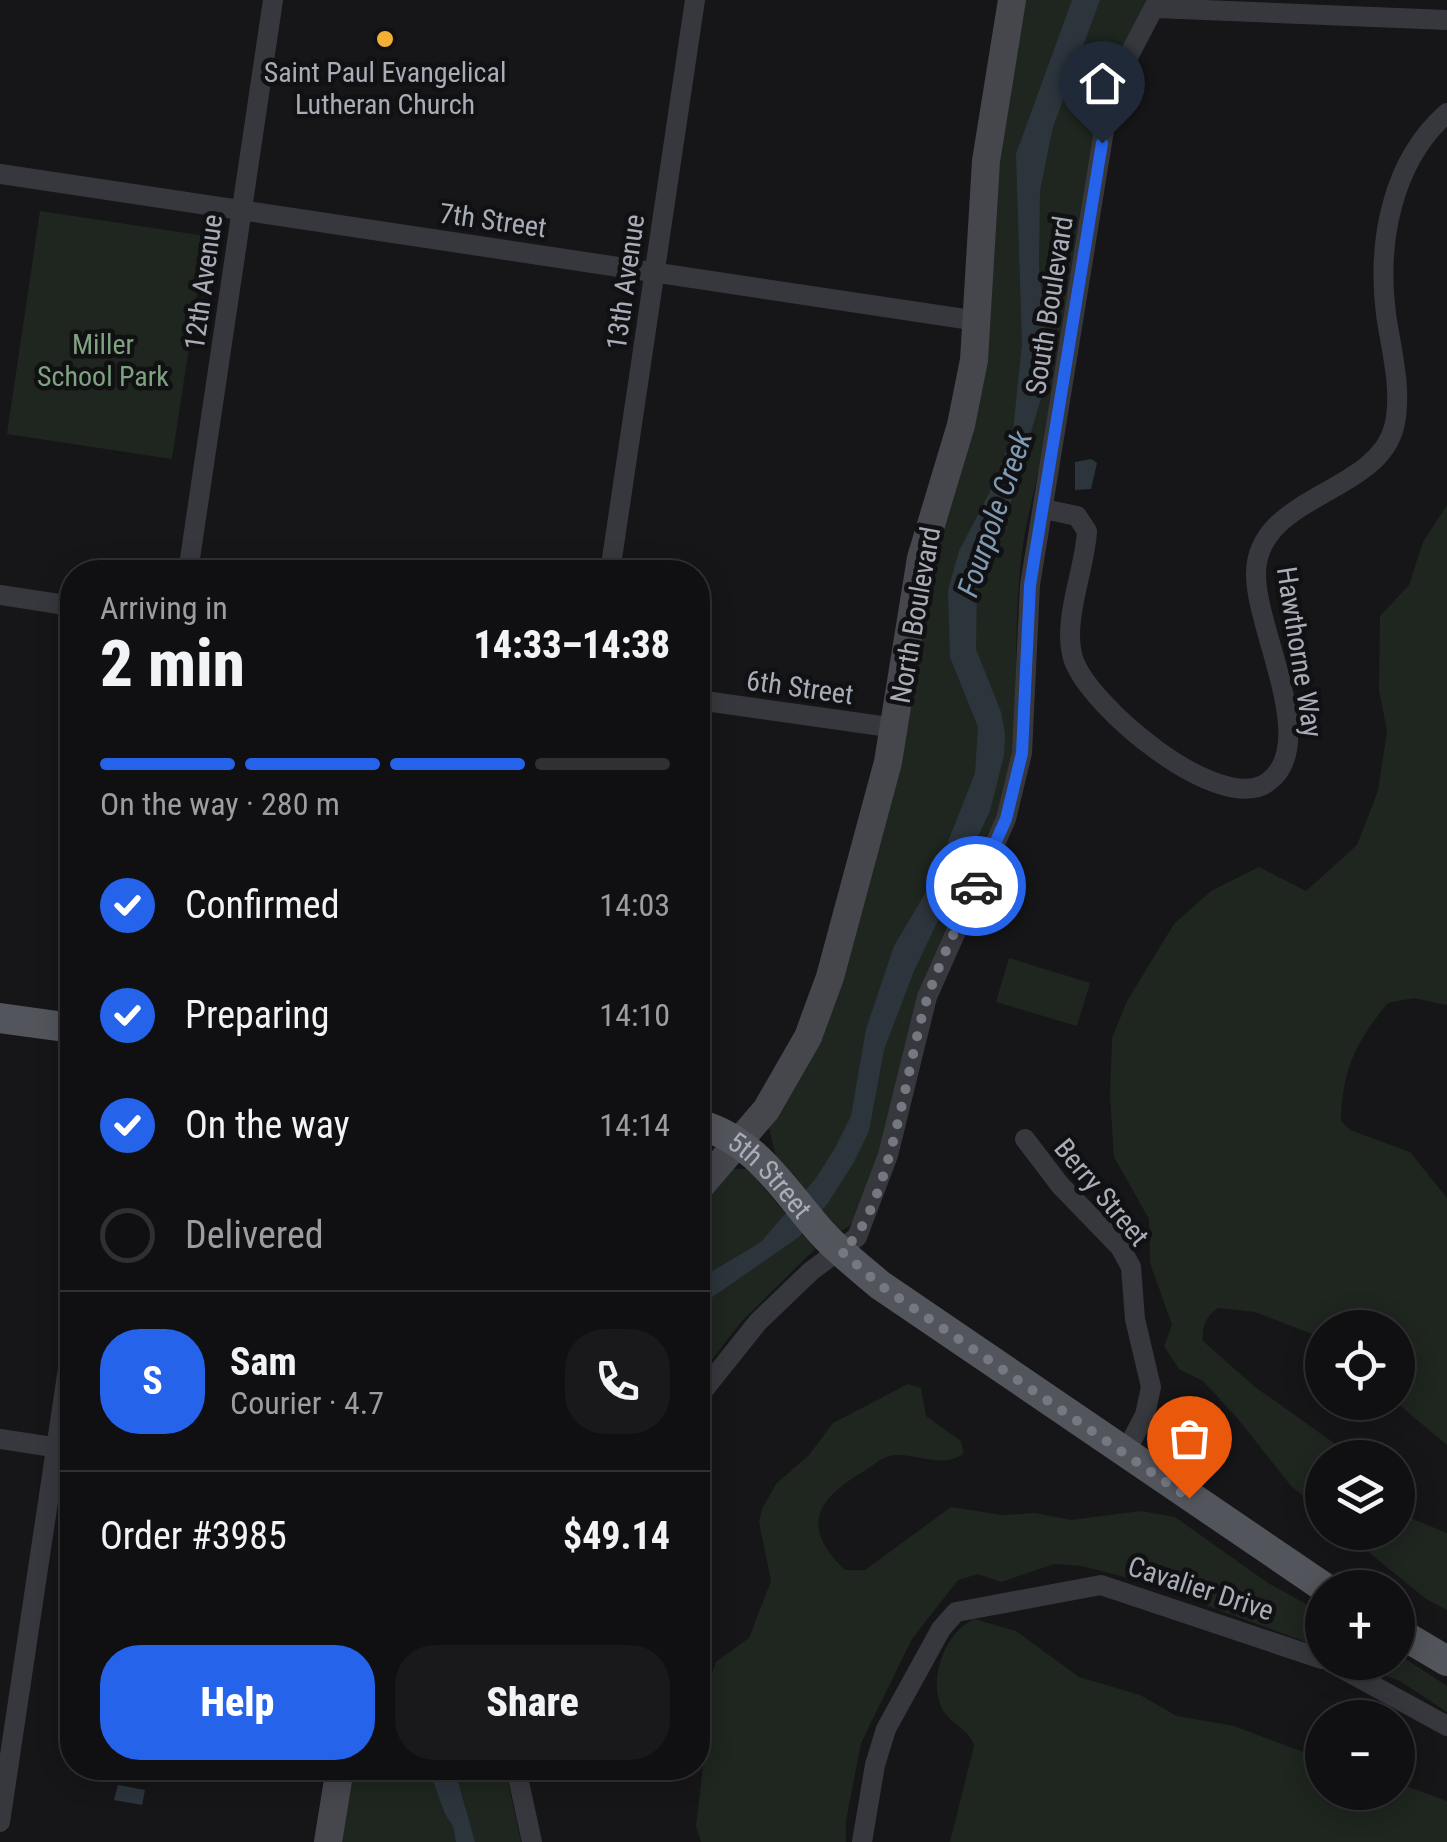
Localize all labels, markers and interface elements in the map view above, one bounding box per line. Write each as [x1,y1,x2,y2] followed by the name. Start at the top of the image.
[374,28,396,50] marker: Saint Paul Evangelical Lutheran Church
[1060,41,1145,144] pin
[264,56,506,121] place label: Saint Paul Evangelical Lutheran Church
[1075,56,1130,111] icon: home
[437,197,549,244] street label: 7th Street
[178,212,229,352] street label: 12th Avenue
[600,212,651,352] street label: 13th Avenue
[1019,214,1080,397] street label: South Boulevard
[37,328,169,393] park label: Miller School Park
[950,426,1039,601] water label: Fourpole Creek
[884,524,947,706] street label: North Boulevard
[1270,564,1329,740] street label: Hawthorne Way
[100,589,228,627] text: Arriving in
[473,623,670,667] text: 14:33–14:38
[100,626,245,702] text: 2 min
[744,664,856,711] street label: 6th Street
[100,785,340,823] text: On the way · 280 m
[926,836,1026,936] courier
[949,859,1004,914] icon: car
[100,878,155,933] icon: check
[185,883,340,927] text: Confirmed
[599,886,670,924] text: 14:03
[100,988,155,1043] icon: check
[185,993,330,1037] text: Preparing
[599,996,670,1034] text: 14:10
[100,1098,155,1153] icon: check
[185,1103,350,1147] text: On the way
[599,1106,670,1144] text: 14:14
[722,1125,819,1225] street label: 5th Street
[1047,1132,1156,1252] street label: Berry Street
[185,1213,324,1257] text: Delivered
[1305,1310,1415,1810] map controls
[1305,1310,1415,1420] button: locate
[565,1329,670,1434] button: phone
[230,1340,297,1384] text: Sam
[142,1359,163,1403] text: S
[230,1384,384,1422] text: Courier · 4.7
[1147,1396,1232,1499] pin
[1162,1411,1217,1466] icon: bag
[1305,1440,1415,1550] button: layers
[100,1514,287,1558] text: Order #3985
[563,1514,670,1558] text: $49.14
[1124,1549,1278,1628] street label: Cavalier Drive
[1305,1570,1415,1680] button: +
[100,1645,375,1760] button: Help
[395,1645,670,1760] button: Share
[1305,1700,1415,1810] button: −

